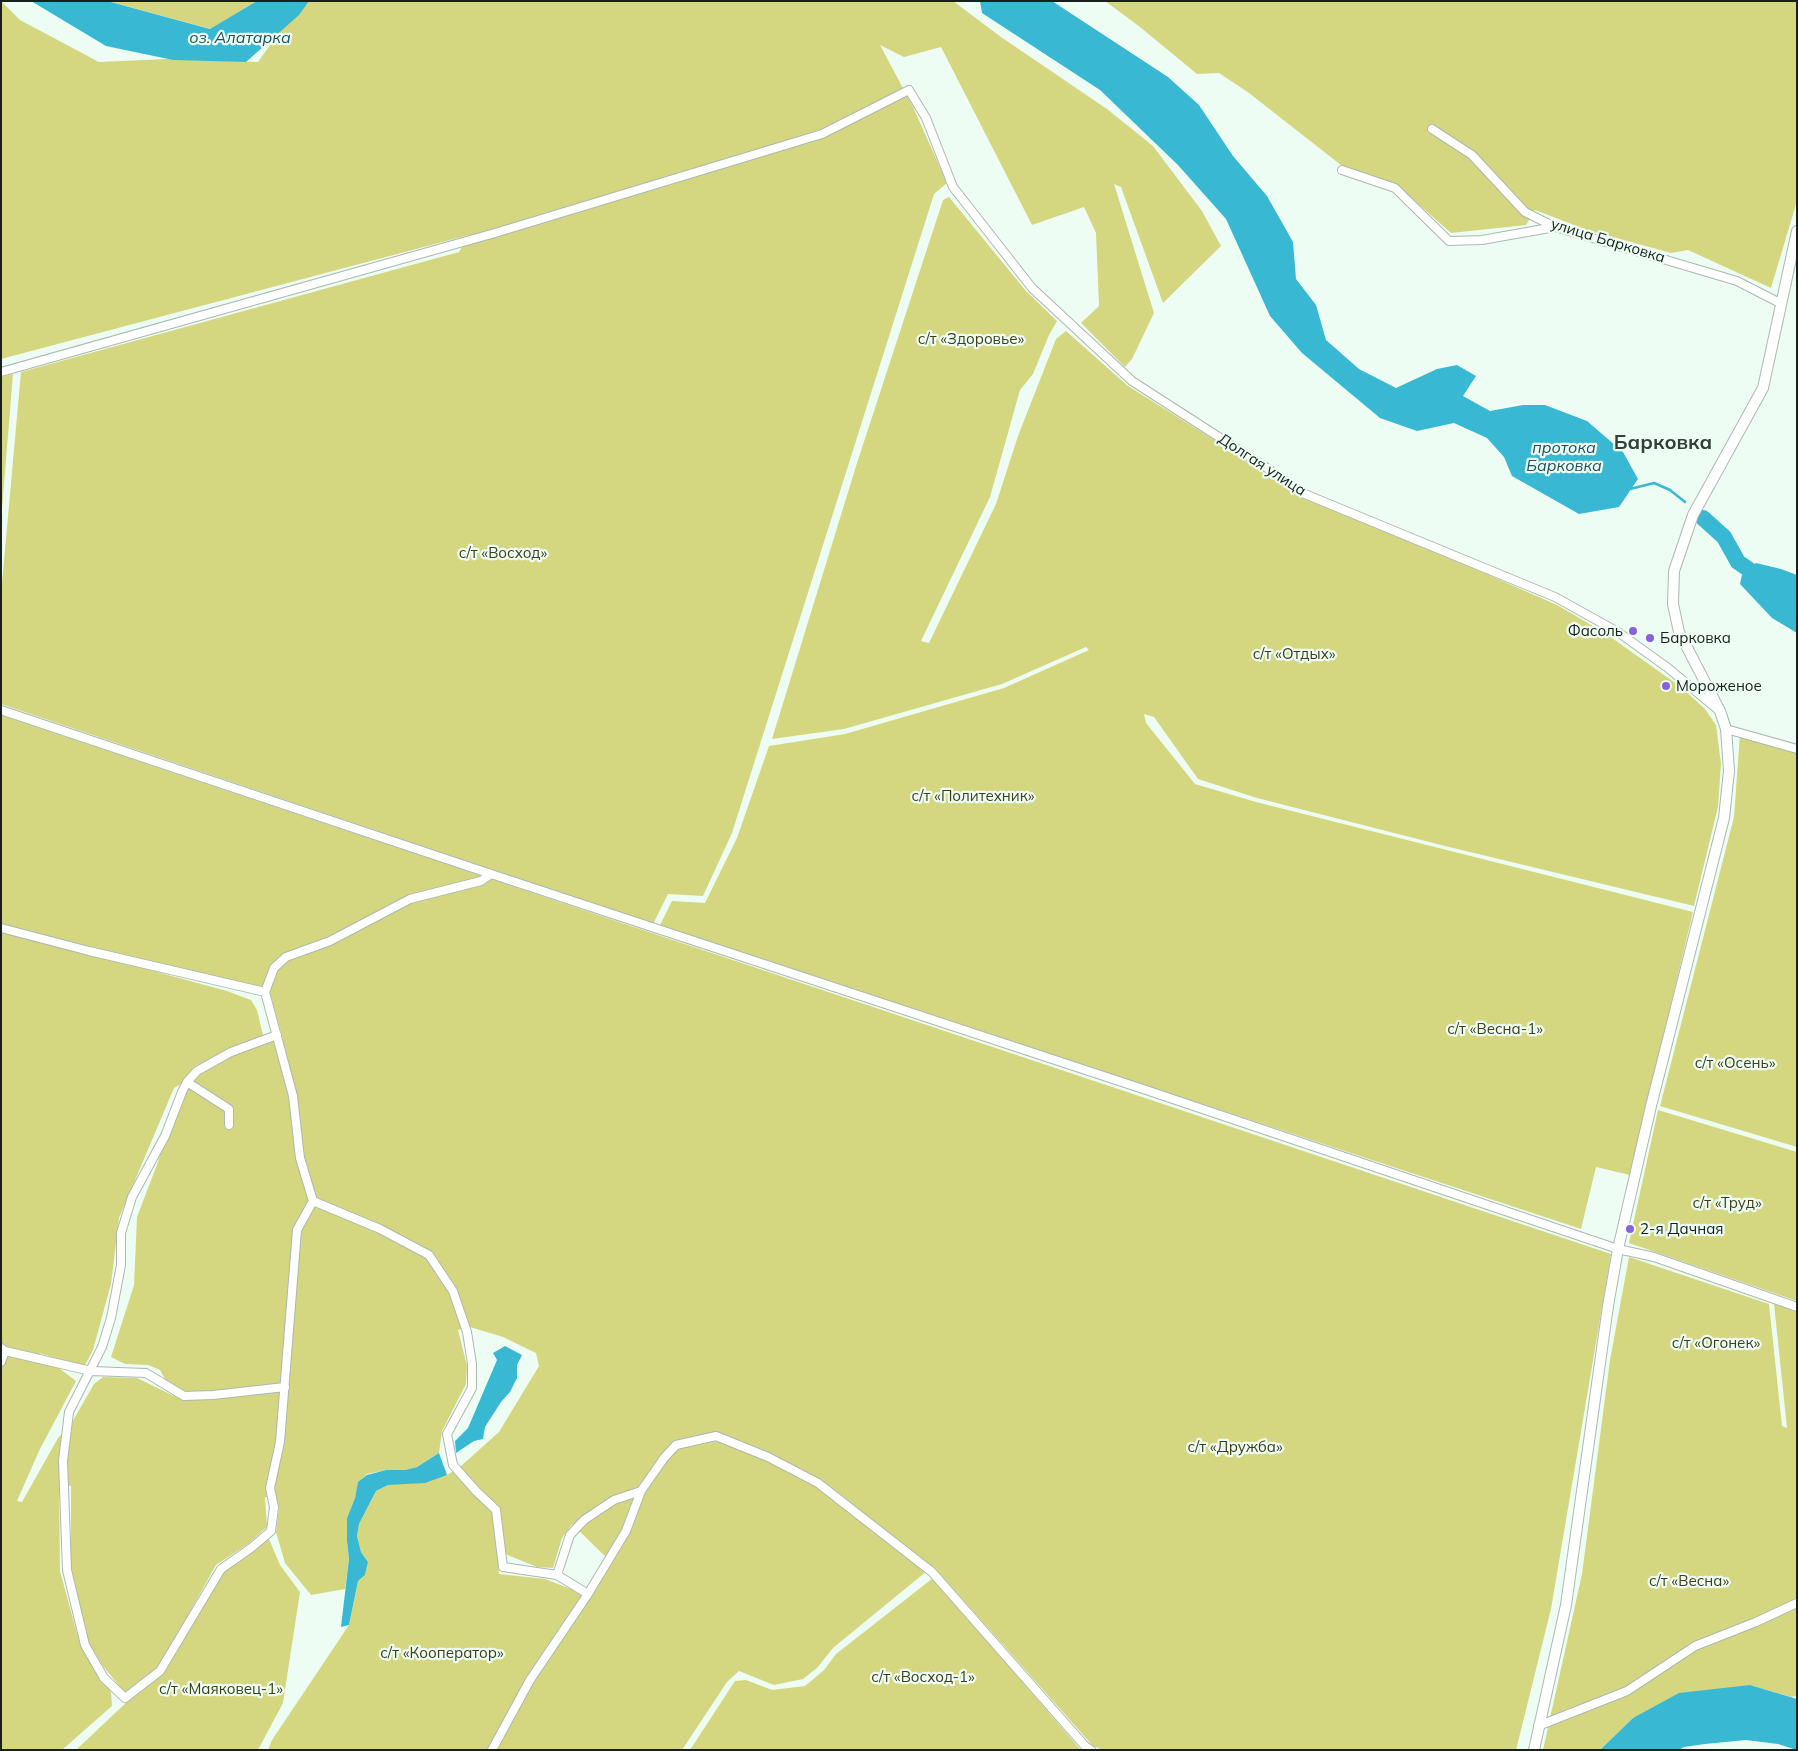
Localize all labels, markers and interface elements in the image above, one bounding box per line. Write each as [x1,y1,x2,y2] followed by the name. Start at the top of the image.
[189,28,291,48] water label: оз. Алатарка
[1549,215,1667,267] street label: улица Барковка
[918,330,1024,348] park label: с/т «Здоровье»
[1215,430,1309,500] street label: Долгая улица
[1614,431,1712,455] district label: Барковка
[1526,438,1602,476] water label: протока Барковка
[459,544,547,562] park label: с/т «Восход»
[1568,622,1623,640] place label: Фасоль
[1627,625,1639,637] marker: Фасоль
[1660,629,1731,647] place label: Барковка
[1644,632,1656,644] marker: Барковка
[1253,645,1335,663] park label: с/т «Отдых»
[1676,677,1762,695] place label: Мороженое
[1660,680,1672,692] marker: Мороженое
[912,787,1034,805] park label: с/т «Политехник»
[1447,1020,1543,1038] park label: с/т «Весна-1»
[1695,1054,1775,1072] park label: с/т «Осень»
[1692,1194,1762,1212] park label: с/т «Труд»
[1640,1220,1724,1238] place label: 2-я Дачная
[1624,1223,1636,1235] marker: 2-я Дачная
[1672,1334,1760,1352] park label: с/т «Огонек»
[1187,1438,1283,1456] park label: с/т «Дружба»
[1649,1572,1729,1590] park label: с/т «Весна»
[380,1644,504,1662] park label: с/т «Кооператор»
[871,1668,975,1686] park label: с/т «Восход-1»
[159,1680,283,1698] park label: с/т «Маяковец-1»

